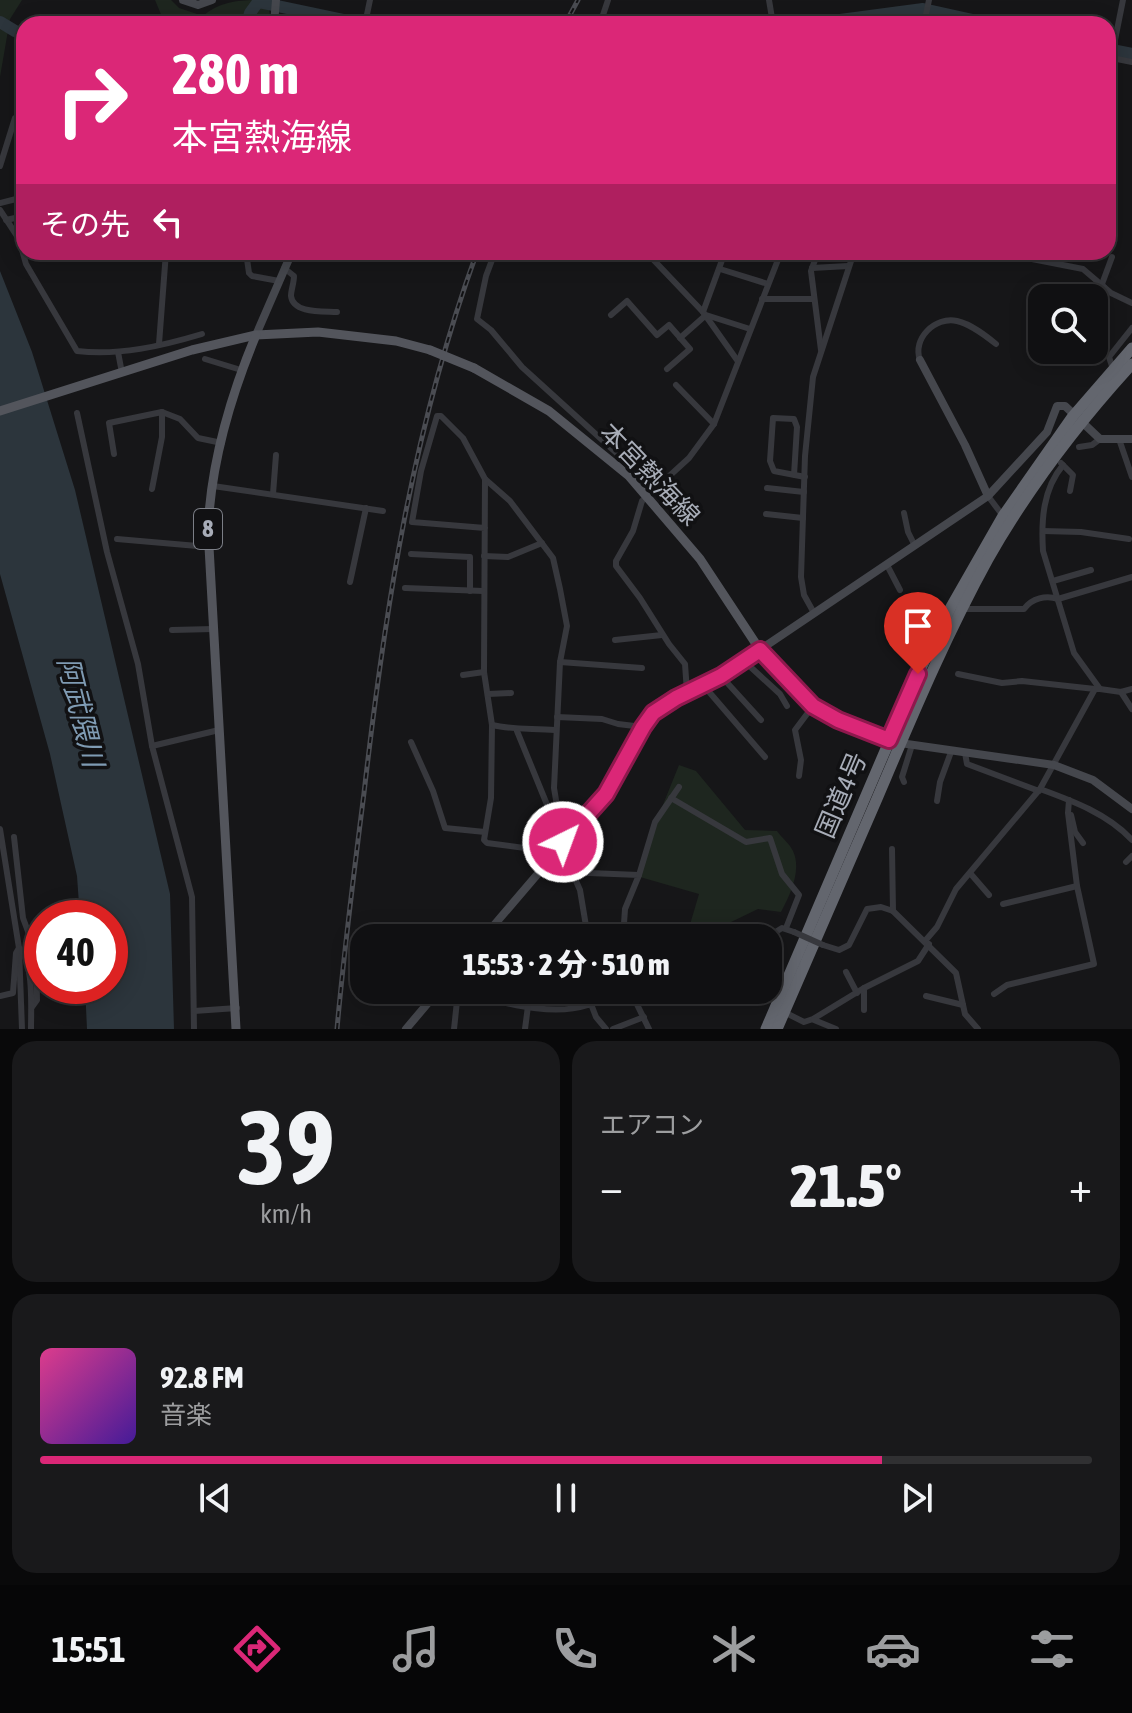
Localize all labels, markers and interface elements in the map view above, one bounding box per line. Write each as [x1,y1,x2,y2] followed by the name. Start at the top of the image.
[172,42,299,106] text: 280 m
[40,48,144,152] icon: right
[172,116,352,158] text: 本宮熱海線
[146,200,190,244] icon: left
[40,207,130,241] text: その先
[1028,284,1108,364] map controls
[1028,284,1108,364] button: search
[594,417,706,531] street label: 本宮熱海線
[194,509,222,549] road number: 8
[884,592,952,674] pin
[896,604,940,648] icon: arrive
[52,654,111,773] water label: 阿武隈川
[810,748,872,842] street label: 国道4号
[521,800,605,884] position arrow
[24,900,128,1004] speed limit sign: 40
[462,947,670,981] text: 15:53 · 2 分 · 510 m
[237,1087,335,1206] text: 39
[600,1110,704,1140] text: エアコン
[790,1151,902,1220] text: 21.5°
[600,1161,623,1211] text: −
[1069,1161,1092,1211] text: +
[260,1199,312,1229] text: km/h
[160,1360,244,1394] text: 92.8 FM
[160,1400,212,1430] text: 音楽
[193,1476,237,1520] icon: previous
[544,1476,588,1520] icon: pause
[895,1476,939,1520] icon: next
[229,1621,285,1677] icon: directions
[388,1621,444,1677] icon: music
[547,1621,603,1677] icon: phone
[706,1621,762,1677] icon: climate
[865,1621,921,1677] icon: car
[1024,1621,1080,1677] icon: filters
[52,1628,126,1670] text: 15:51

